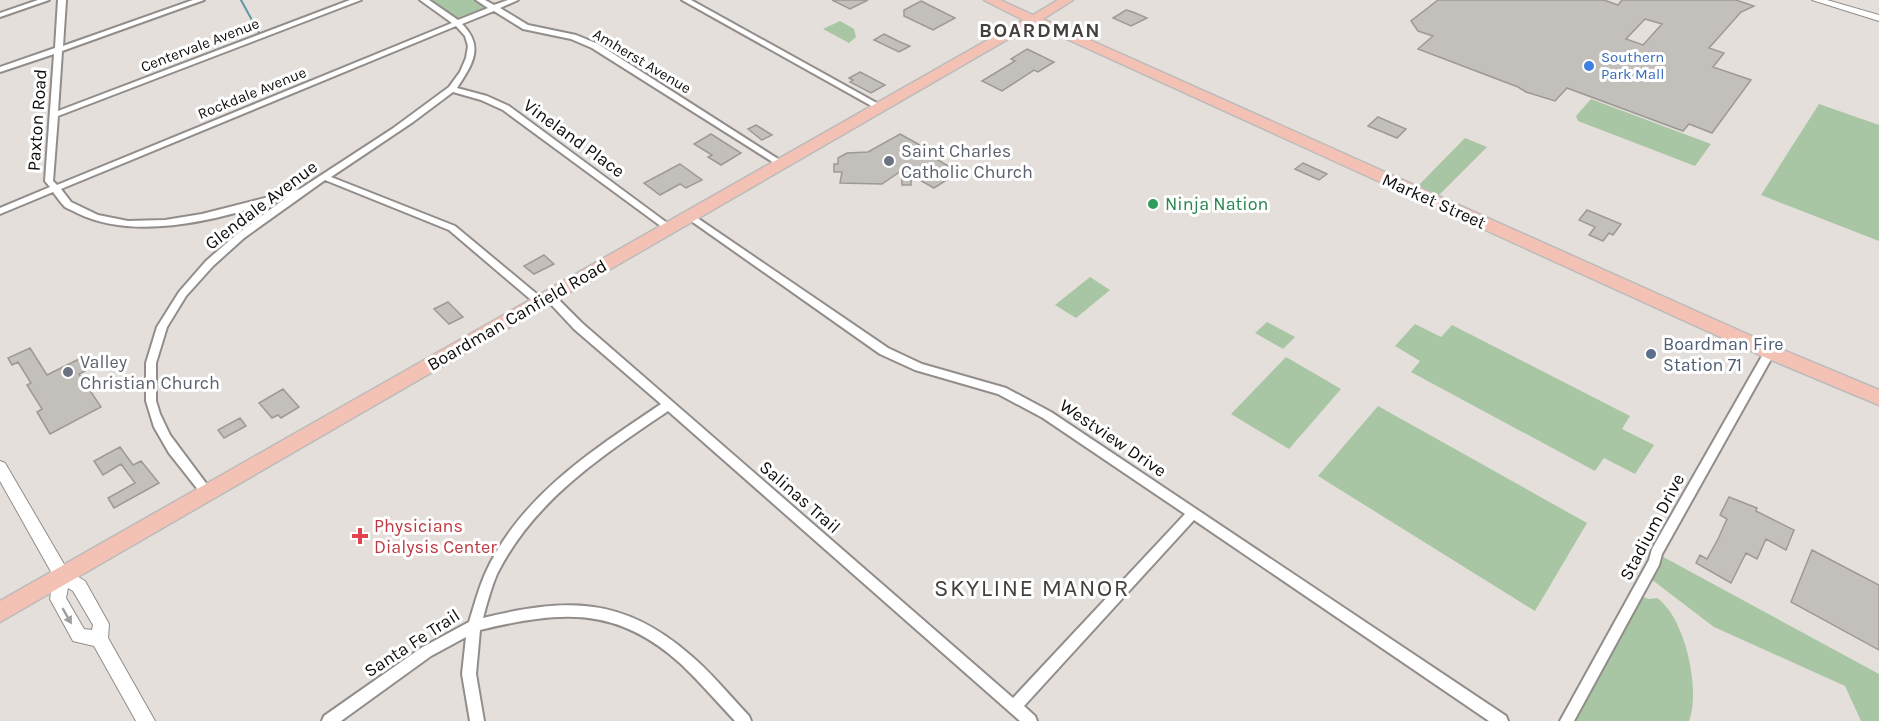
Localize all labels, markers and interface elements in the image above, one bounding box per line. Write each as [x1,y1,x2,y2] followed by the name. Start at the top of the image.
[138,14,262,76] street label: Centervale Avenue
[979,19,1101,42] district label: BOARDMAN
[590,25,694,97] street label: Amherst Avenue
[1601,48,1664,83] place label: Southern Park Mall
[1582,59,1596,73] marker: Southern Park Mall
[195,63,309,123] street label: Rockdale Avenue
[22,68,52,172] street label: Paxton Road
[519,94,629,182] street label: Vineland Place
[901,140,1033,183] place label: Saint Charles Catholic Church
[882,154,896,168] marker: Saint Charles Catholic Church
[200,156,322,254] street label: Glendale Avenue
[1379,168,1490,234] street label: Market Street
[1165,193,1268,215] place label: Ninja Nation
[1146,197,1160,211] marker: Ninja Nation
[423,254,611,376] street label: Boardman Canfield Road
[1663,333,1784,376] place label: Boardman Fire Station 71
[1644,347,1658,361] marker: Boardman Fire Station 71
[80,351,220,394] place label: Valley Christian Church
[61,365,75,379] marker: Valley Christian Church
[1055,394,1171,482] street label: Westview Drive
[755,456,845,538] street label: Salinas Trail
[1615,470,1689,584] street label: Stadium Drive
[374,515,497,558] place label: Physicians Dialysis Center
[351,527,369,545] marker: Physicians Dialysis Center
[934,574,1130,602] district label: SKYLINE MANOR
[360,604,464,682] street label: Santa Fe Trail
[62,608,73,624] one-way arrow

